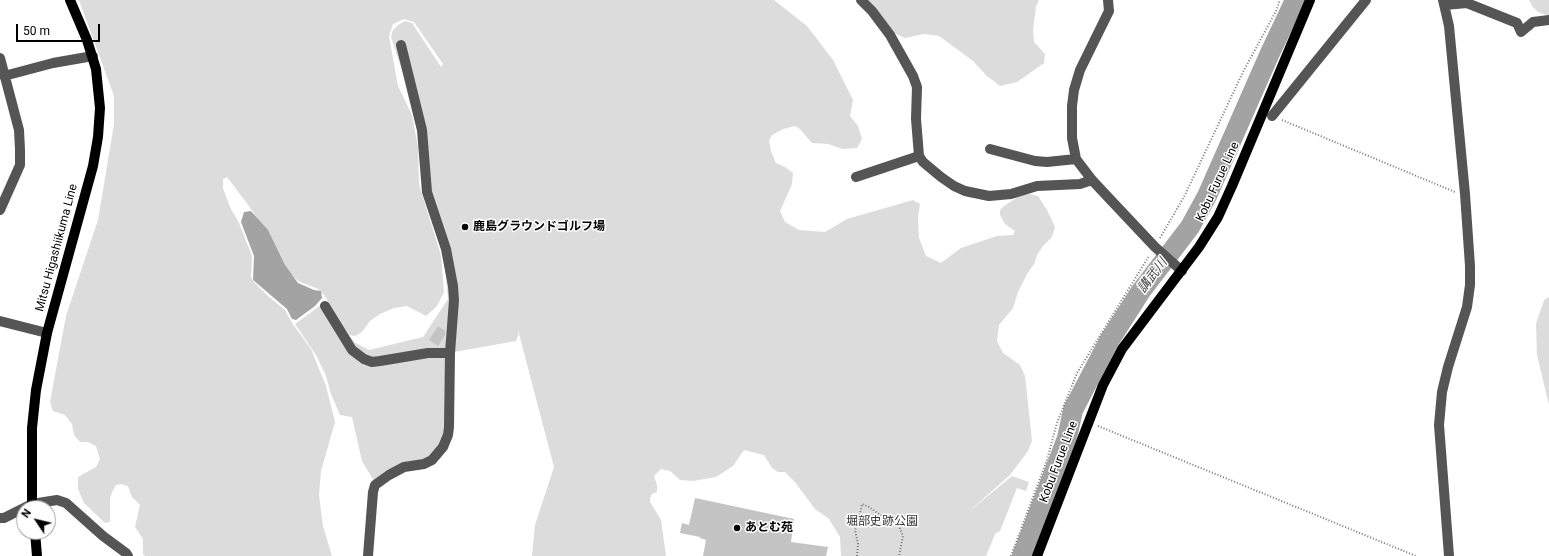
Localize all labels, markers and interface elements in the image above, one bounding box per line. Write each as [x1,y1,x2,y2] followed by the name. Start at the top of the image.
[18,16,102,42] scale bar
[23,24,50,38] text: 50 m
[1193,140,1243,224] street label: Kobu Furue Line
[33,183,81,313] street label: Mitsu Higashiikuma Line
[473,220,605,234] place label: 鹿島グラウンドゴルフ場
[460,222,470,232] marker: 鹿島グラウンドゴルフ場
[1135,256,1171,296] water label: 講武川
[1037,419,1081,505] street label: Kobu Furue Line
[16,500,56,540] north arrow
[19,507,34,520] text: N
[846,515,918,529] park label: 堀部史跡公園
[745,521,793,535] place label: あとむ苑
[732,523,742,533] marker: あとむ苑

